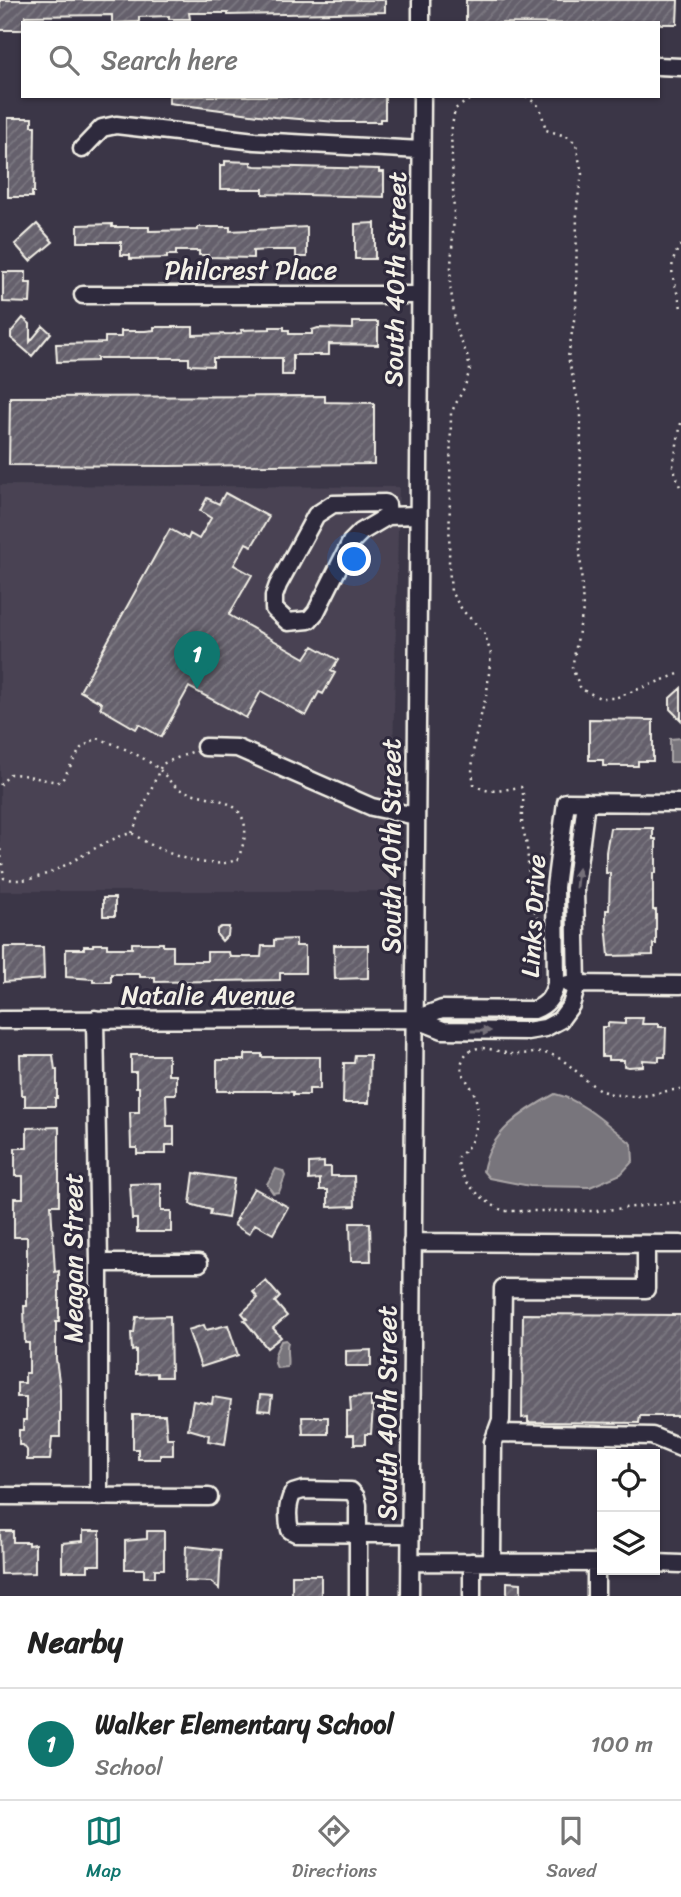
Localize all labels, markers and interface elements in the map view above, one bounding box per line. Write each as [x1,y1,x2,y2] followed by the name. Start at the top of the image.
[21,21,660,98] search box
[101,37,238,83] text: Search here
[45,41,83,79] icon: search
[370,171,420,387] street label: South 40th Street
[165,247,337,293] street label: Philcrest Place
[337,542,371,576] your location
[174,631,220,689] pin: 1
[368,738,414,954] street label: South 40th Street
[507,853,559,979] street label: Links Drive
[571,867,582,889] one-way arrow
[121,972,295,1018] street label: Natalie Avenue
[470,1025,492,1037] one-way arrow
[50,1173,96,1343] street label: Meagan Street
[364,1305,410,1521] street label: South 40th Street
[597,1449,660,1575] map controls
[597,1449,660,1512] button: locate
[597,1512,660,1575] button: layers
[28,1615,123,1669] text: Nearby
[95,1701,394,1747] text: Walker Elementary School
[46,1724,56,1765] text: 1
[590,1724,653,1765] text: 100 m
[95,1747,163,1788] text: School
[85,1812,123,1887] tab: Map
[292,1812,377,1887] tab: Directions
[546,1812,596,1887] tab: Saved

